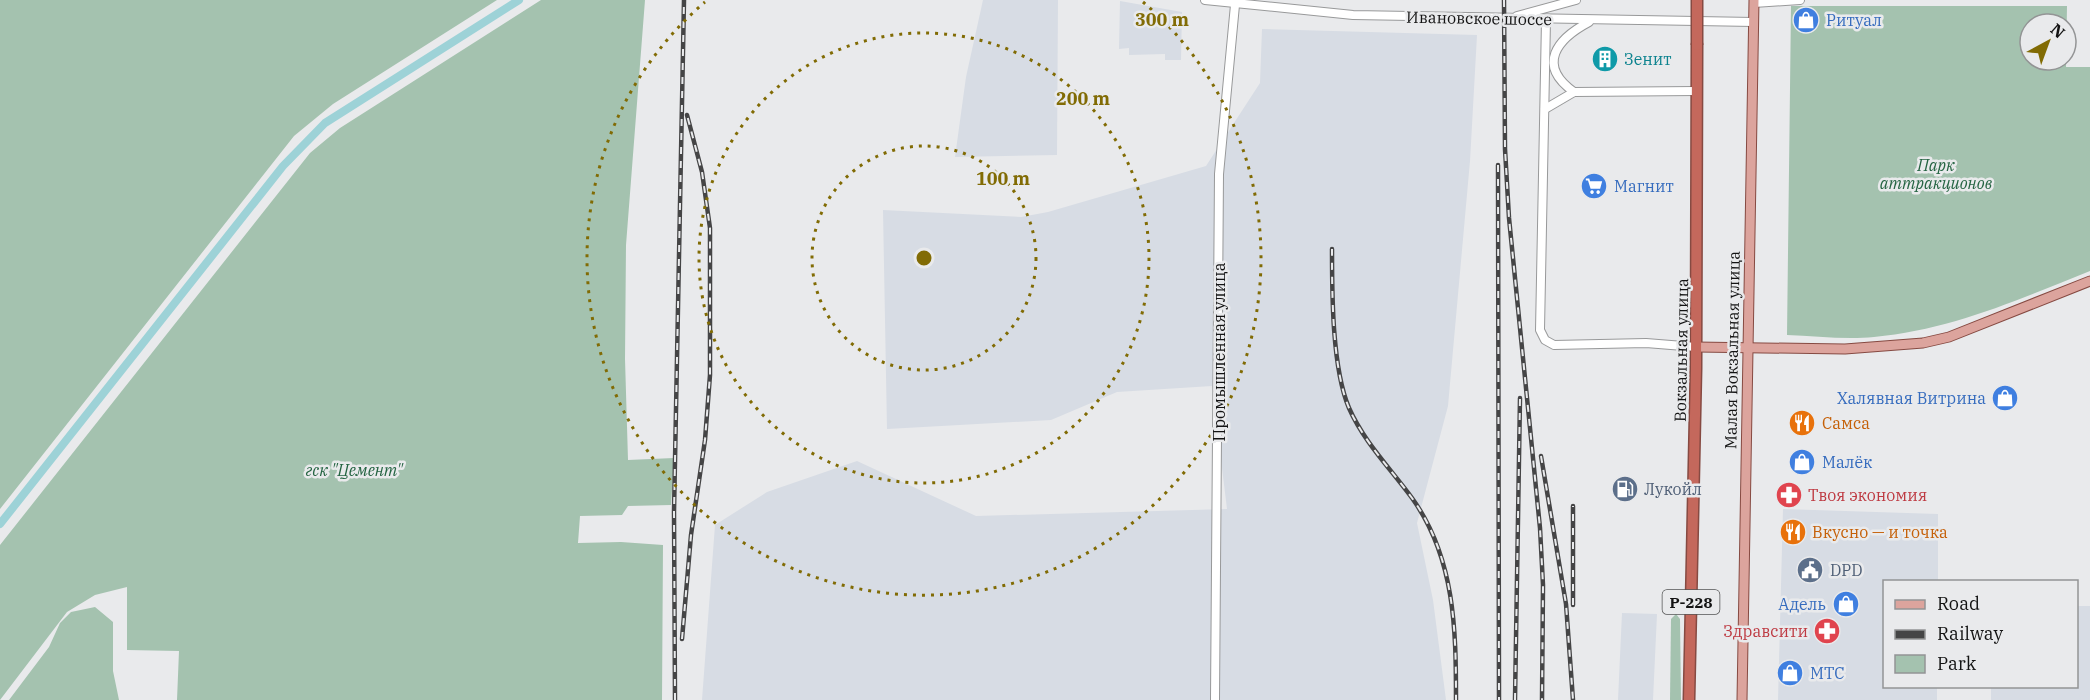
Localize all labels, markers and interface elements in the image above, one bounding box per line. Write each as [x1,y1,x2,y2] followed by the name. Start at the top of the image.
[1791,5,1821,35] shop icon: Ритуал
[1406,7,1552,29] street label: Ивановское шоссе
[1135,8,1190,31] text: 300 m
[1826,10,1882,30] place label: Ритуал
[2018,12,2078,72] north arrow
[2047,19,2069,42] text: N
[1590,44,1620,74] building icon: Зенит
[1624,49,1672,69] place label: Зенит
[1056,87,1111,110] text: 200 m
[1880,155,1993,193] park label: Парк аттракционов
[976,167,1031,190] text: 100 m
[1579,171,1609,201] supermarket icon: Магнит
[1614,176,1674,196] place label: Магнит
[914,248,934,268] centre of rings
[1720,251,1744,449] street label: Малая Вокзальная улица
[1209,262,1229,441] street label: Промышленная улица
[1670,278,1692,422] street label: Вокзальная улица
[1990,383,2020,413] shop icon: Халявная Витрина
[1837,388,1986,408] place label: Халявная Витрина
[1787,408,1817,438] restaurant icon: Самса
[1822,413,1870,433] place label: Самса
[1787,447,1817,477] shop icon: Малёк
[1822,452,1873,472] place label: Малёк
[305,460,404,480] park label: гск "Цемент"
[1610,474,1640,504] fuel station icon: Лукойл
[1644,479,1702,499] place label: Лукойл
[1774,480,1804,510] pharmacy icon: Твоя экономия
[1808,485,1927,505] place label: Твоя экономия
[1778,517,1808,547] restaurant icon: Вкусно — и точка
[1812,522,1948,542] place label: Вкусно — и точка
[1795,555,1825,585] public building icon: DPD
[1830,560,1863,580] place label: DPD
[1883,580,2078,688] legend
[1831,589,1861,619] shop icon: Адель
[1662,590,1720,614] road number: Р-228
[1937,592,1980,615] text: Road
[1778,594,1826,614] place label: Адель
[1812,616,1842,646] pharmacy icon: Здравсити
[1723,621,1808,641] place label: Здравсити
[1937,622,2003,645] text: Railway
[1937,652,1977,675] text: Park
[1775,658,1805,688] shop icon: МТС
[1810,663,1845,683] place label: МТС

